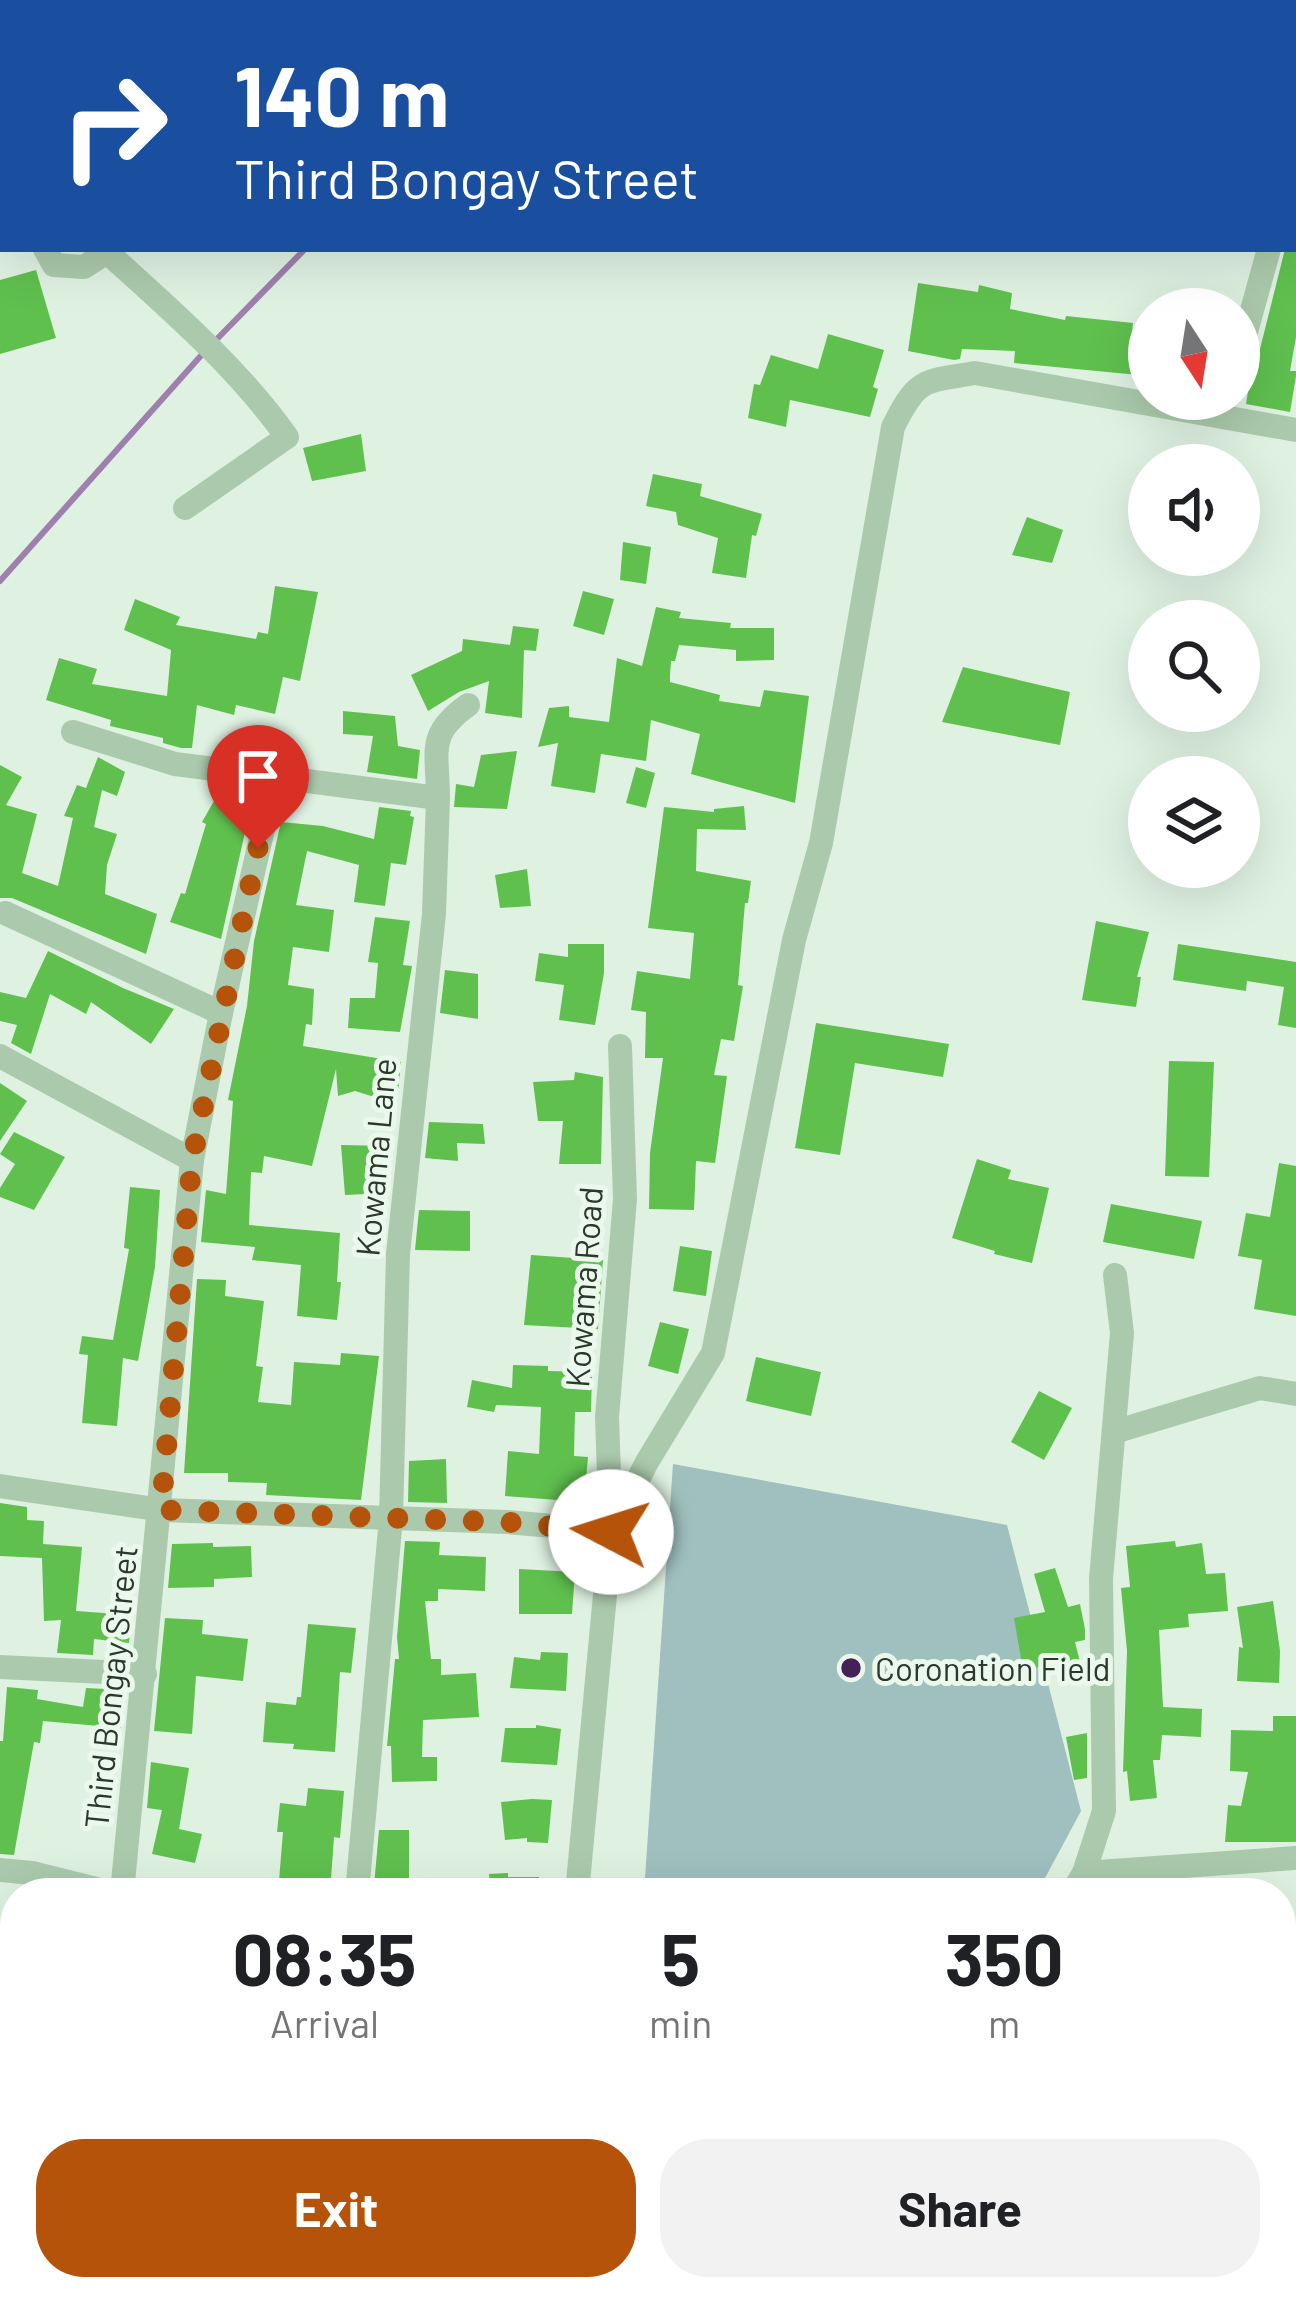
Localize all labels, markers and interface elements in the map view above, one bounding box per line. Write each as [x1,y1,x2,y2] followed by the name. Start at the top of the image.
[234,43,449,144] text: 140 m
[36,48,192,204] icon: right
[234,145,699,210] text: Third Bongay Street
[1128,288,1260,420] north arrow
[1128,288,1260,888] map controls
[1128,444,1260,576] button: sound
[1128,600,1260,732] button: search
[207,725,309,848] pin
[225,743,291,809] icon: arrive
[1128,756,1260,888] button: layers
[346,1056,404,1258] street label: Kowama Lane
[556,1185,610,1389] street label: Kowama Road
[548,1469,674,1595] position arrow
[75,1544,145,1830] street label: Third Bongay Street
[875,1648,1111,1688] place label: Coronation Field
[838,1655,864,1681] marker: Coronation Field
[233,1914,416,2000] text: 08:35
[661,1914,700,2000] text: 5
[945,1914,1063,2000] text: 350
[270,1999,379,2046] text: Arrival
[649,1999,712,2046] text: min
[988,1999,1020,2046] text: m
[36,2139,636,2277] button: Exit
[660,2139,1260,2277] button: Share

